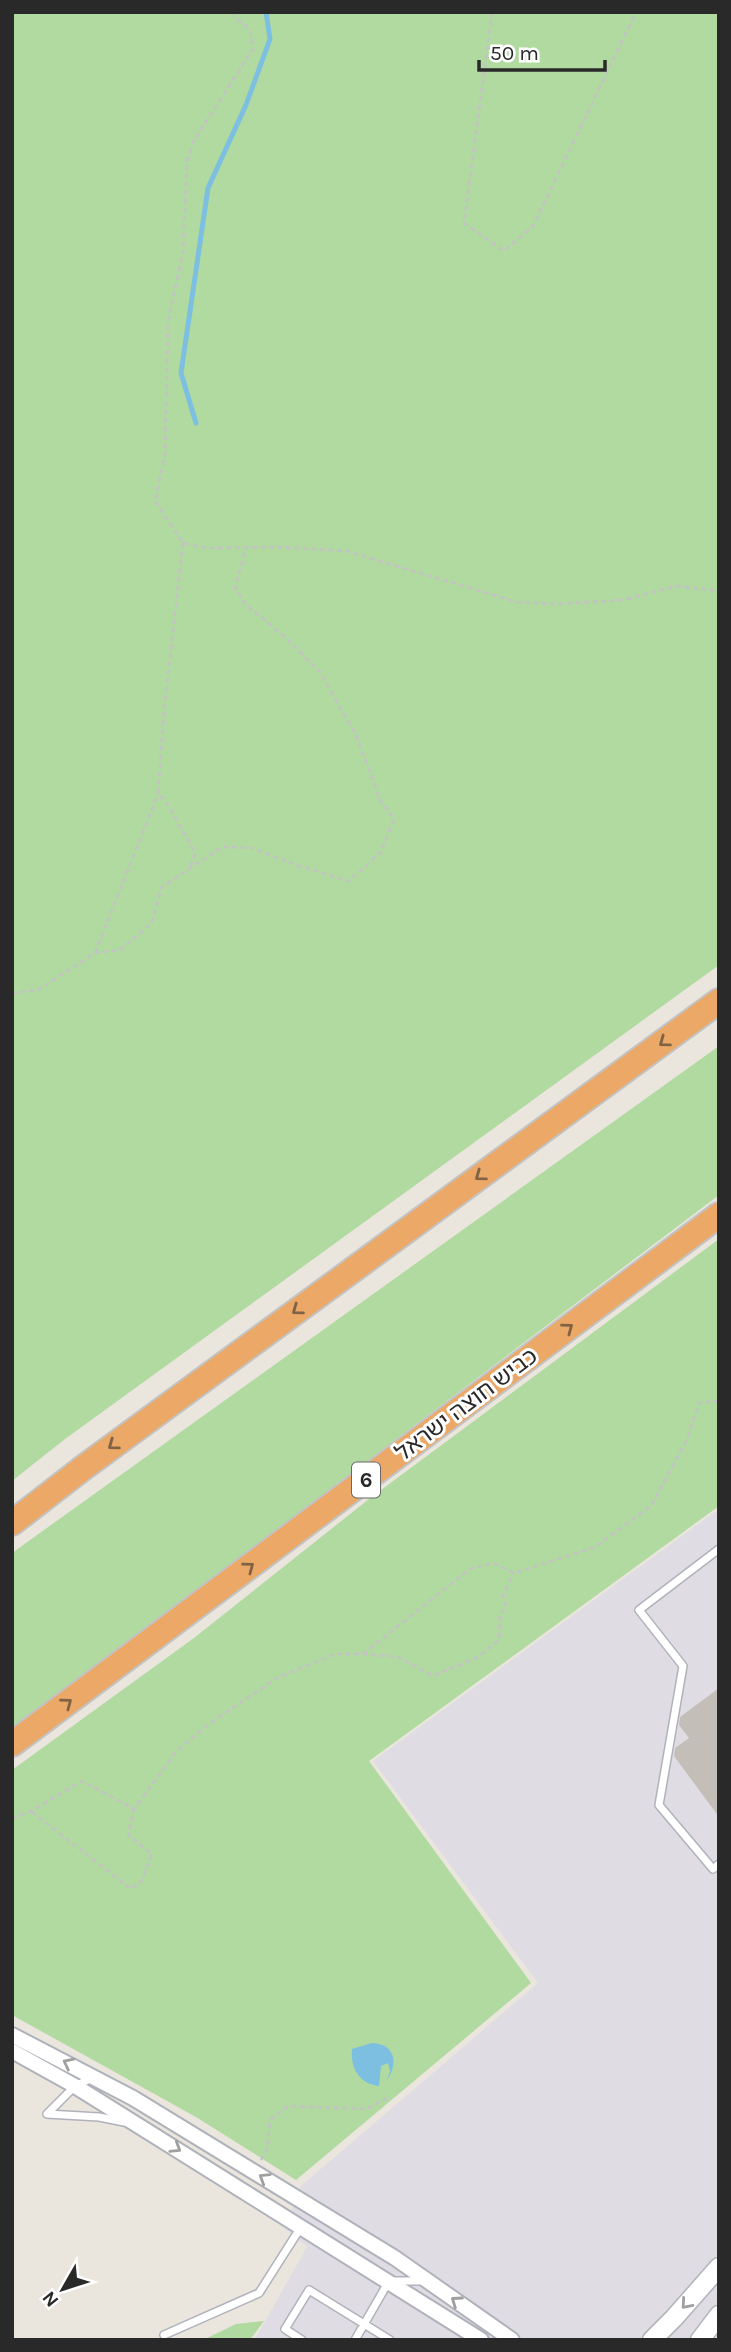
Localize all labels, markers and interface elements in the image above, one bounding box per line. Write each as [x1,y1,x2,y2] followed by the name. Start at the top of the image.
[479,28,605,72] scale bar
[490,41,539,65] text: 50 m
[659,1033,672,1046] one-way arrow
[475,1168,488,1180] one-way arrow
[292,1302,304,1315] one-way arrow
[561,1323,573,1336] one-way arrow
[390,1342,543,1467] street label: כביש חוצה ישראל
[108,1437,121,1449] one-way arrow
[352,1462,380,1498] road number: 6
[241,1563,254,1575] one-way arrow
[59,1699,72,1712] one-way arrow
[63,2058,75,2072] one-way arrow
[168,2140,181,2153] one-way arrow
[259,2174,272,2187] one-way arrow
[28,2254,98,2324] north arrow
[38,2287,63,2311] text: N
[682,2296,694,2309] one-way arrow
[451,2297,464,2309] one-way arrow

